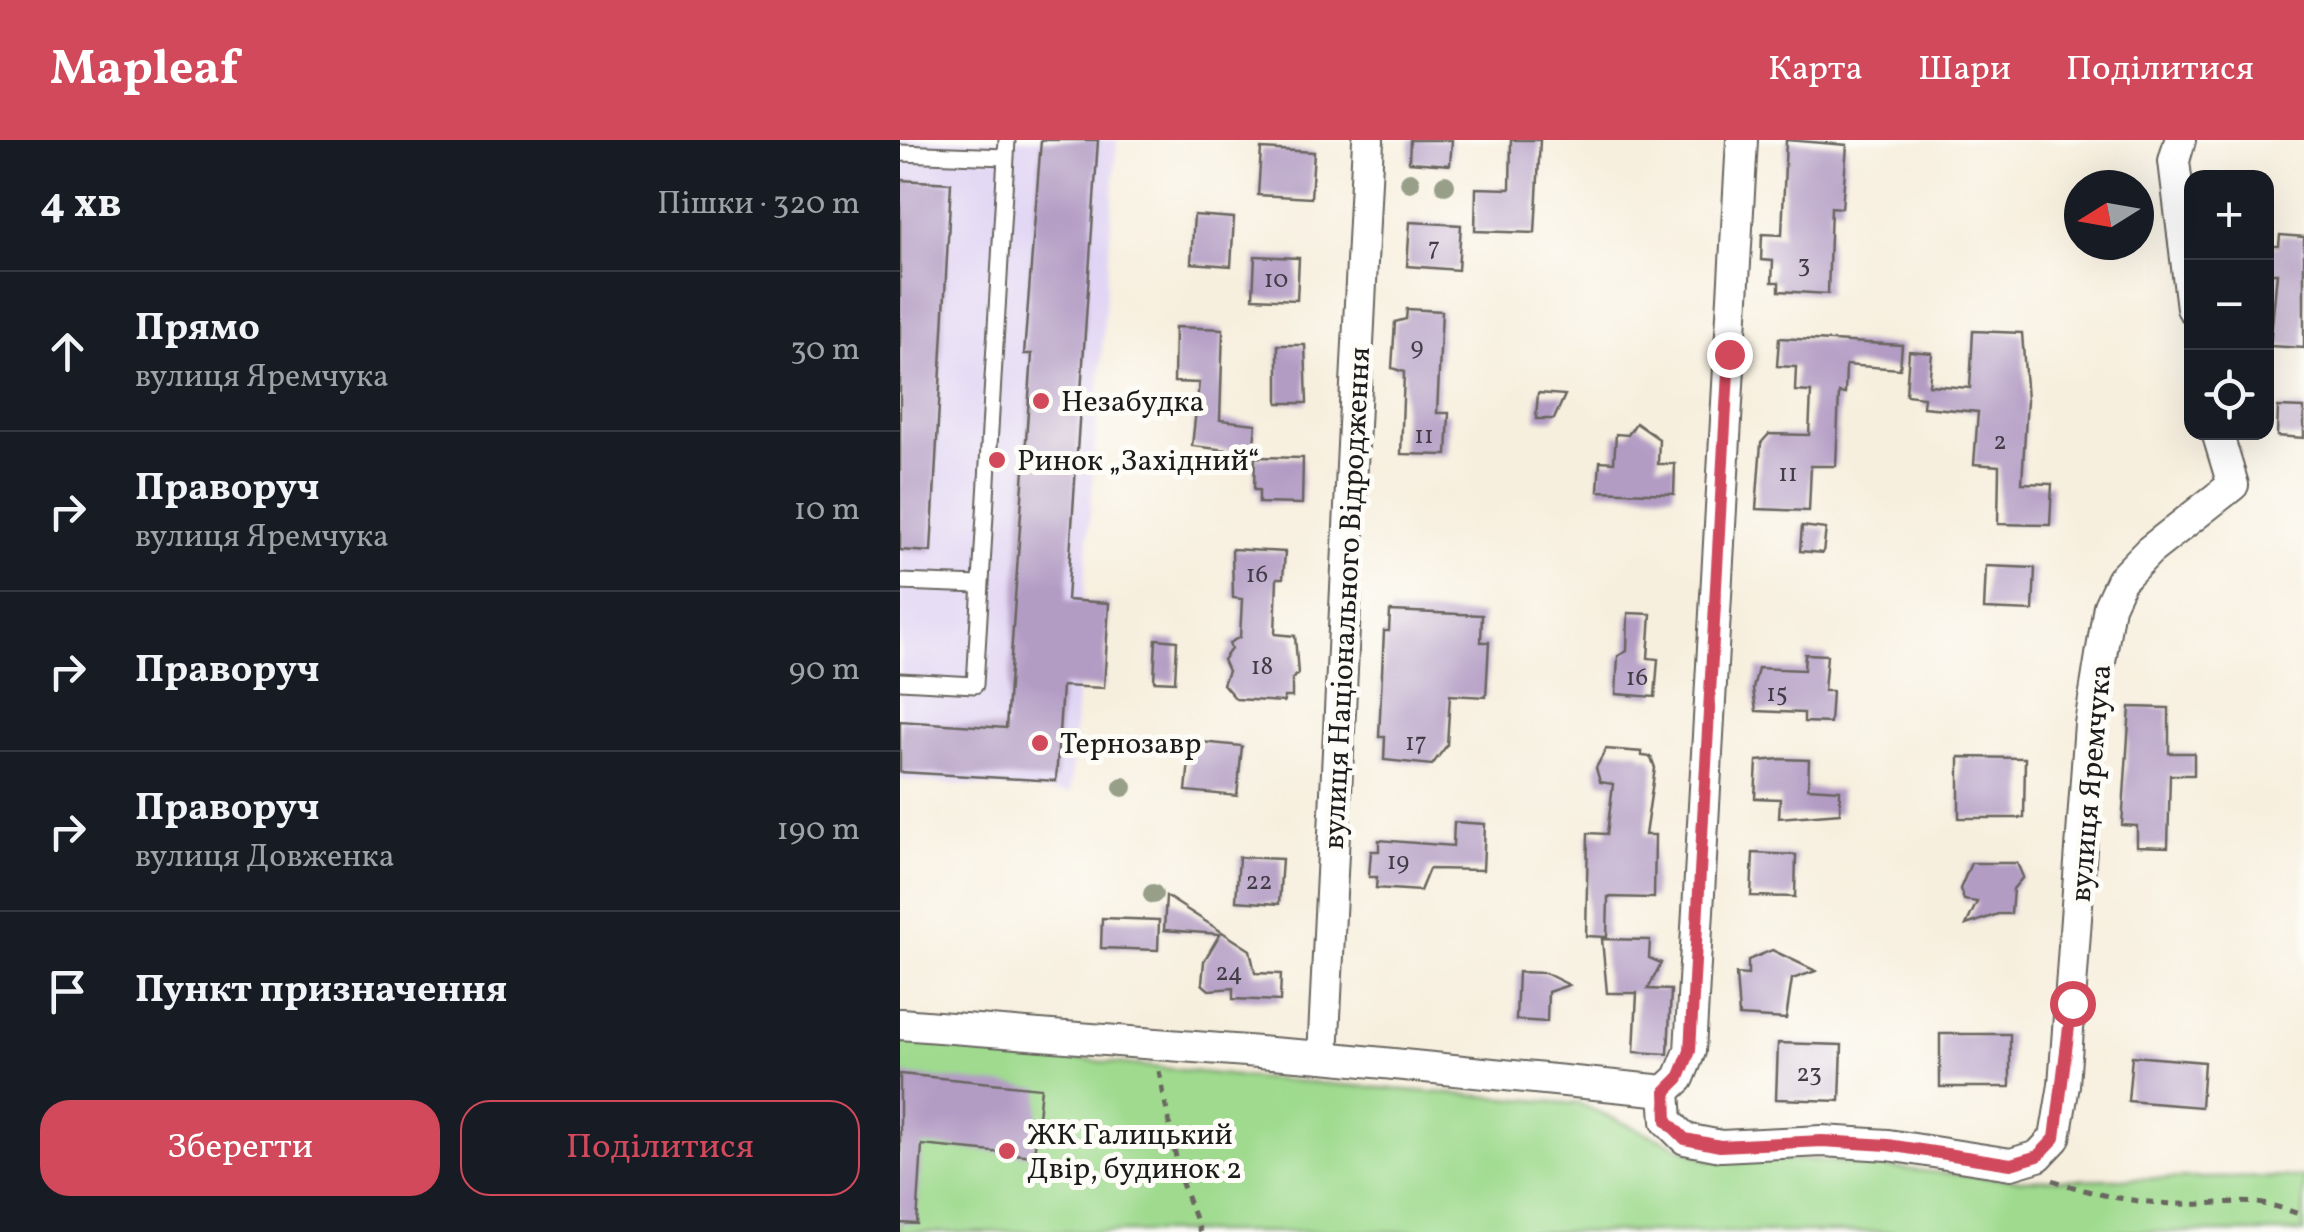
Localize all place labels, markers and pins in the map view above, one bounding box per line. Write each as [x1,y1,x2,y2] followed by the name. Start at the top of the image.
[1061,382,1205,424] place label: Незабудка
[1030,390,1052,412] marker: Незабудка
[1017,441,1260,483] place label: Ринок „Західний“
[986,449,1008,471] marker: Ринок „Західний“
[1060,724,1201,766] place label: Тернозавр
[1029,732,1051,754] marker: Тернозавр
[1027,1115,1242,1191] place label: ЖК Галицький Двір, будинок 2
[996,1140,1018,1162] marker: ЖК Галицький Двір, будинок 2

